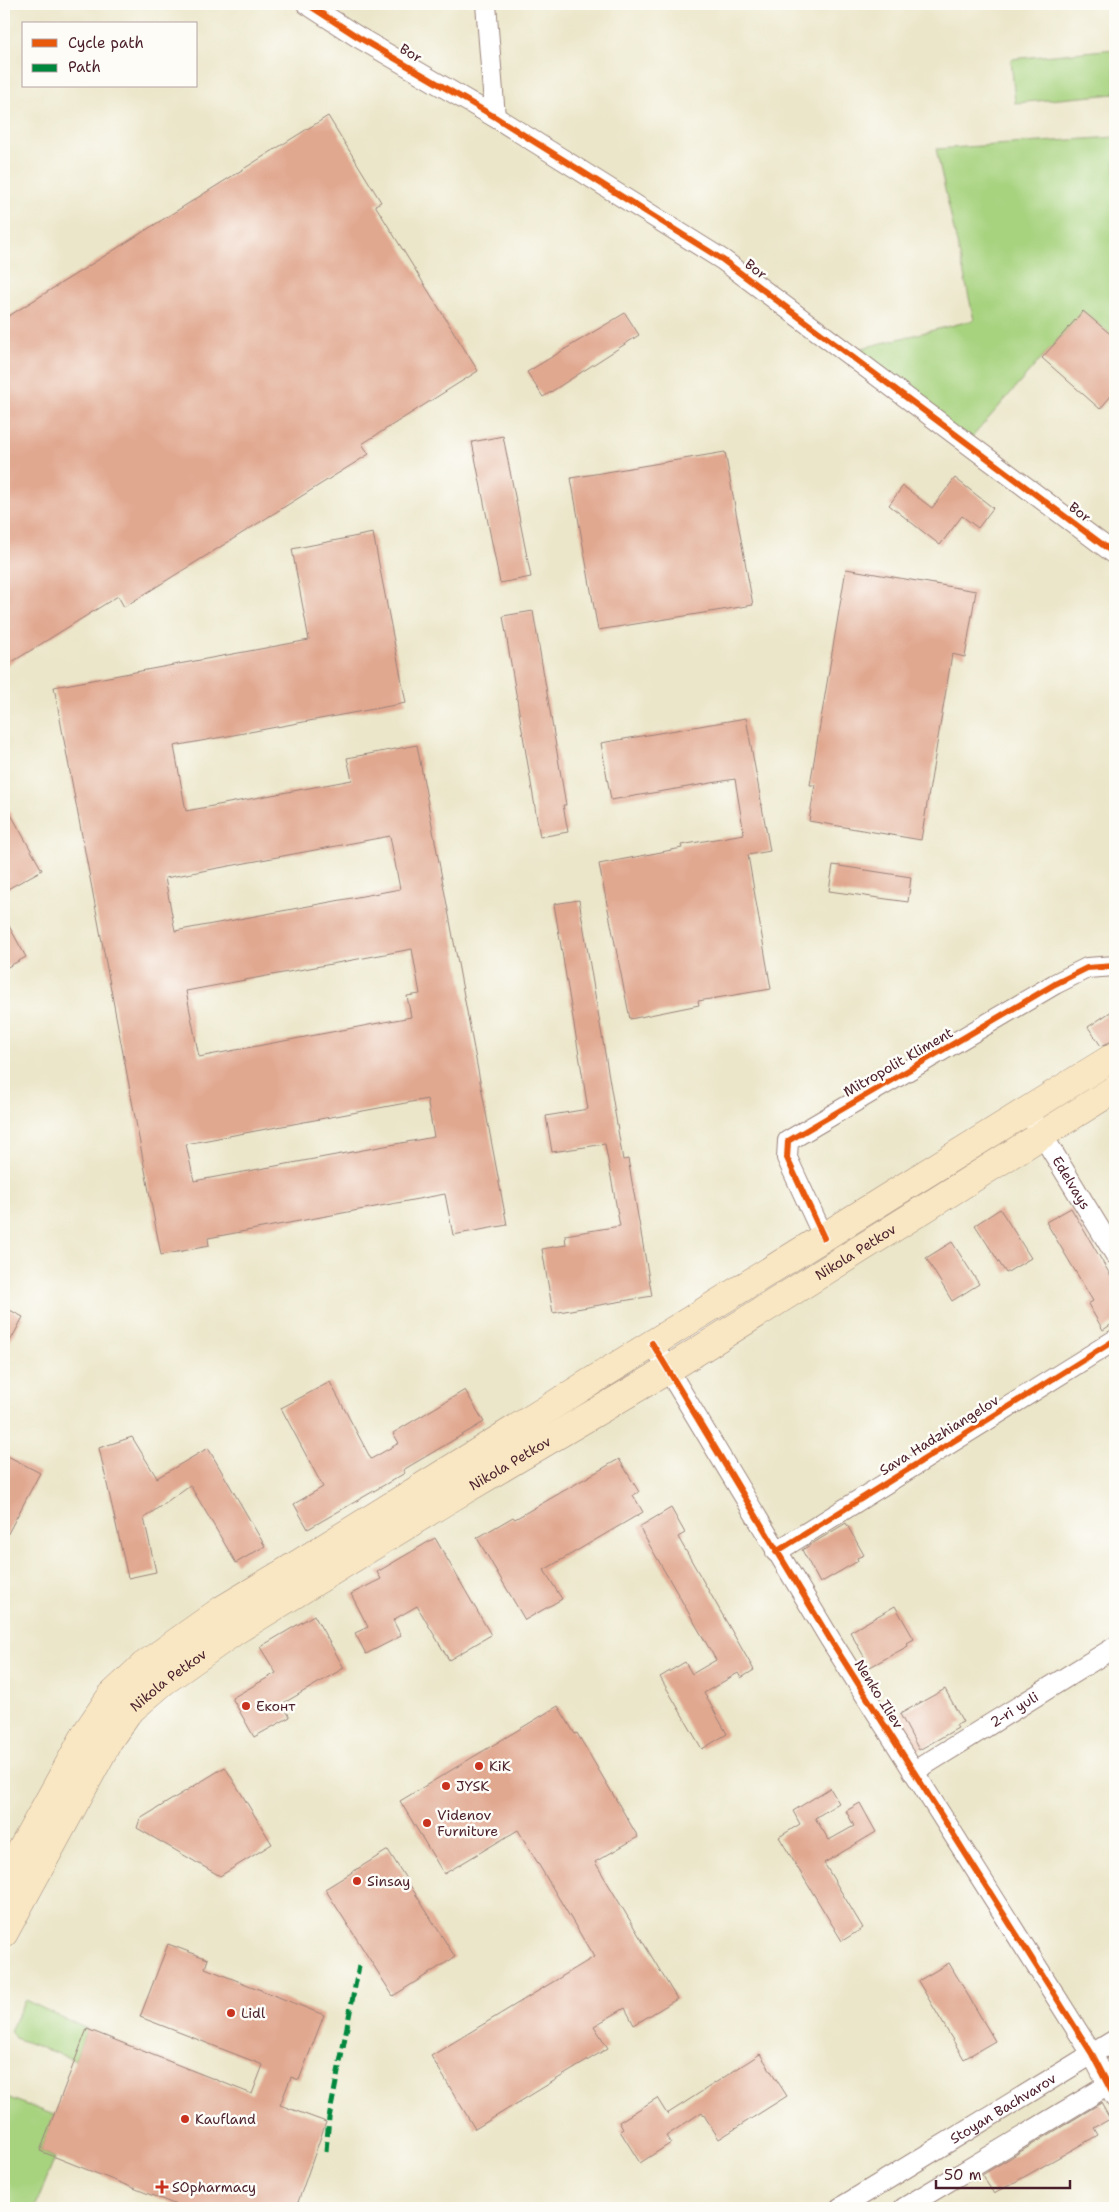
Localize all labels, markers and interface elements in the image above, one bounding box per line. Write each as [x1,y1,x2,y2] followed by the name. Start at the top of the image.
[22,22,198,88] legend
[68,33,144,53] text: Cycle path
[396,39,426,67] street label: Bor
[68,57,101,77] text: Path
[741,255,771,283] street label: Bor
[1065,498,1095,526] street label: Bor
[840,1023,956,1101] street label: Mitropolit Kliment
[1048,1153,1095,1213] street label: Edelvays
[812,1220,900,1284] street label: Nikola Petkov
[876,1391,1002,1479] street label: Sava Hadzhiangelov
[466,1432,554,1494] street label: Nikola Petkov
[126,1645,210,1715] street label: Nikola Petkov
[851,1656,908,1732] street label: Nenko Iliev
[987,1688,1042,1731] street label: 2-ri yuli
[256,1697,296,1715] place label: Еконт
[240,1700,252,1712] marker: Еконт
[489,1757,511,1775] place label: KiK
[473,1760,485,1772] marker: KiK
[456,1777,489,1795] place label: JYSK
[440,1780,452,1792] marker: JYSK
[437,1806,498,1840] place label: Videnov Furniture
[421,1817,433,1829] marker: Videnov Furniture
[367,1872,410,1890] place label: Sinsay
[351,1875,363,1887] marker: Sinsay
[241,2004,266,2022] place label: Lidl
[225,2007,237,2019] marker: Lidl
[946,2069,1060,2148] street label: Stoyan Bachvarov
[195,2110,256,2128] place label: Kaufland
[179,2113,191,2125] marker: Kaufland
[936,2157,1070,2189] scale bar
[944,2165,982,2185] text: 50 m
[172,2178,256,2196] place label: SOpharmacy
[156,2181,168,2193] marker: SOpharmacy

